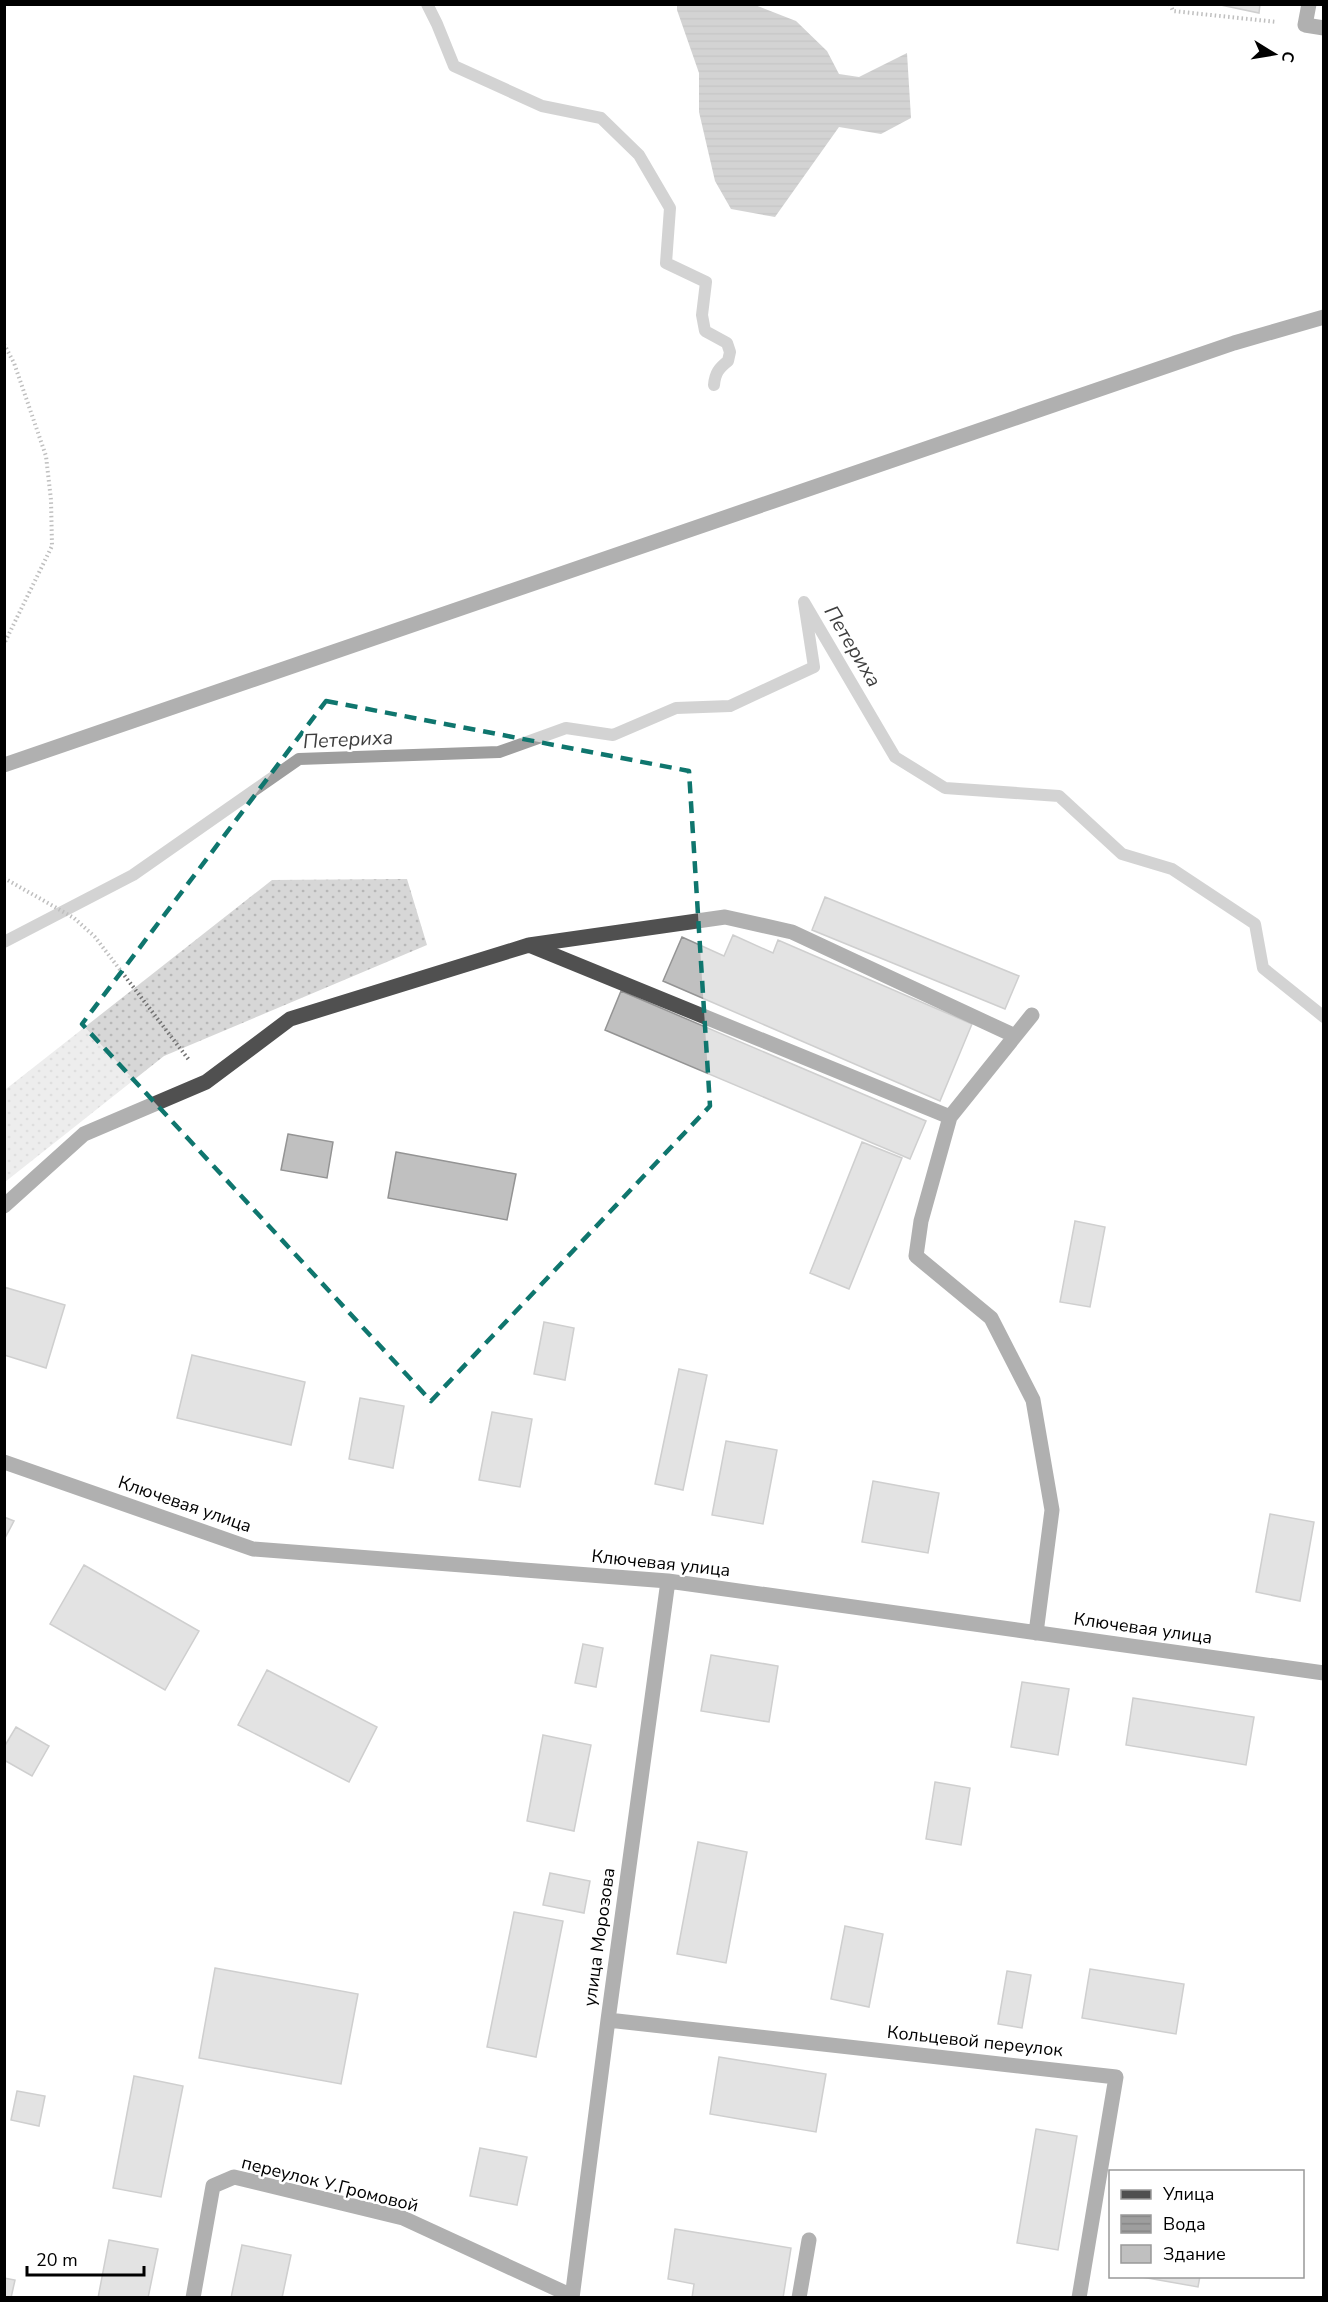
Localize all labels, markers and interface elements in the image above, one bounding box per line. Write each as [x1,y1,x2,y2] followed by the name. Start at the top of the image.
[1244,24,1304,84] north arrow
[1276,49,1300,64] text: С
[818,600,887,692] water label: Петериха
[302,724,394,755] water label: Петериха
[115,1470,255,1538] street label: Ключевая улица
[590,1544,732,1582] street label: Ключевая улица
[1072,1606,1214,1650] street label: Ключевая улица
[577,1866,621,2008] street label: улица Морозова
[886,2020,1065,2062] street label: Кольцевой переулок
[239,2150,421,2218] street label: переулок У.Громовой
[1109,2170,1304,2278] legend
[1162,2182,1214,2206] text: Улица
[1163,2212,1206,2236] text: Вода
[27,2239,144,2277] scale bar
[1163,2242,1226,2266] text: Здание
[36,2248,78,2272] text: 20 m

